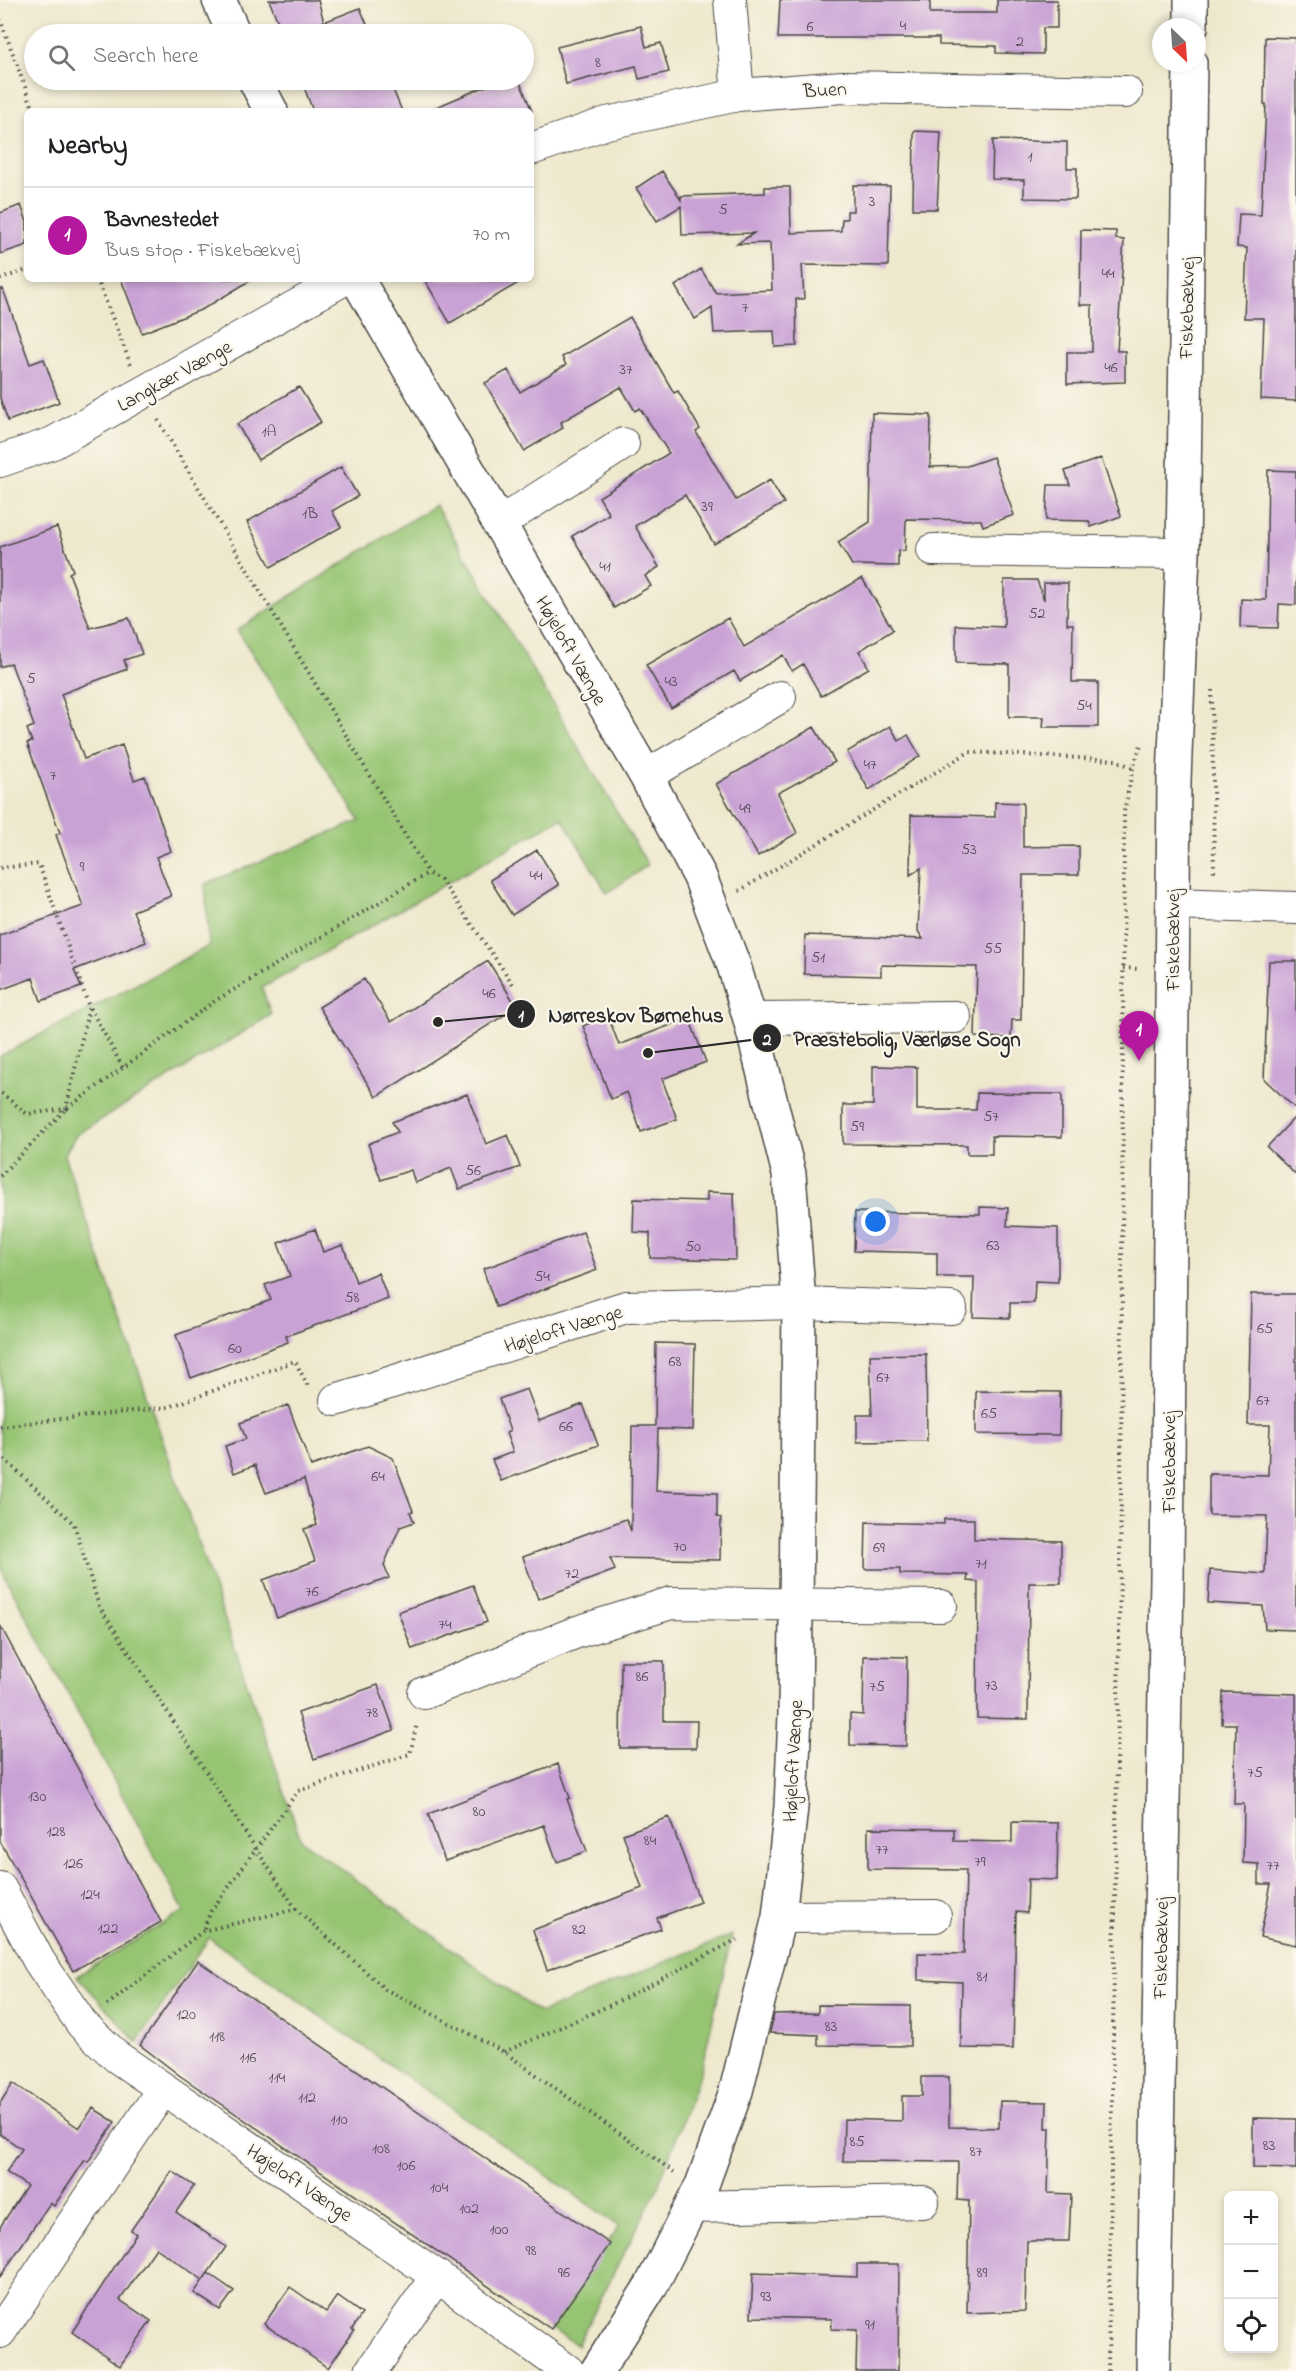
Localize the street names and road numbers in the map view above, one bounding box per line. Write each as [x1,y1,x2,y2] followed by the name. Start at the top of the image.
[802,76,848,107] street label: Buen
[1173,256,1204,360] street label: Fiskebækvej
[113,334,238,422] street label: Langkær Vænge
[526,591,613,712] street label: Højeloft Vænge
[1160,888,1189,992] street label: Fiskebækvej
[501,1299,627,1363] street label: Højeloft Vænge
[1156,1410,1185,1514] street label: Fiskebækvej
[777,1699,813,1823] street label: Højeloft Vænge
[1147,1896,1178,2000] street label: Fiskebækvej
[239,2138,358,2231] street label: Højeloft Vænge

